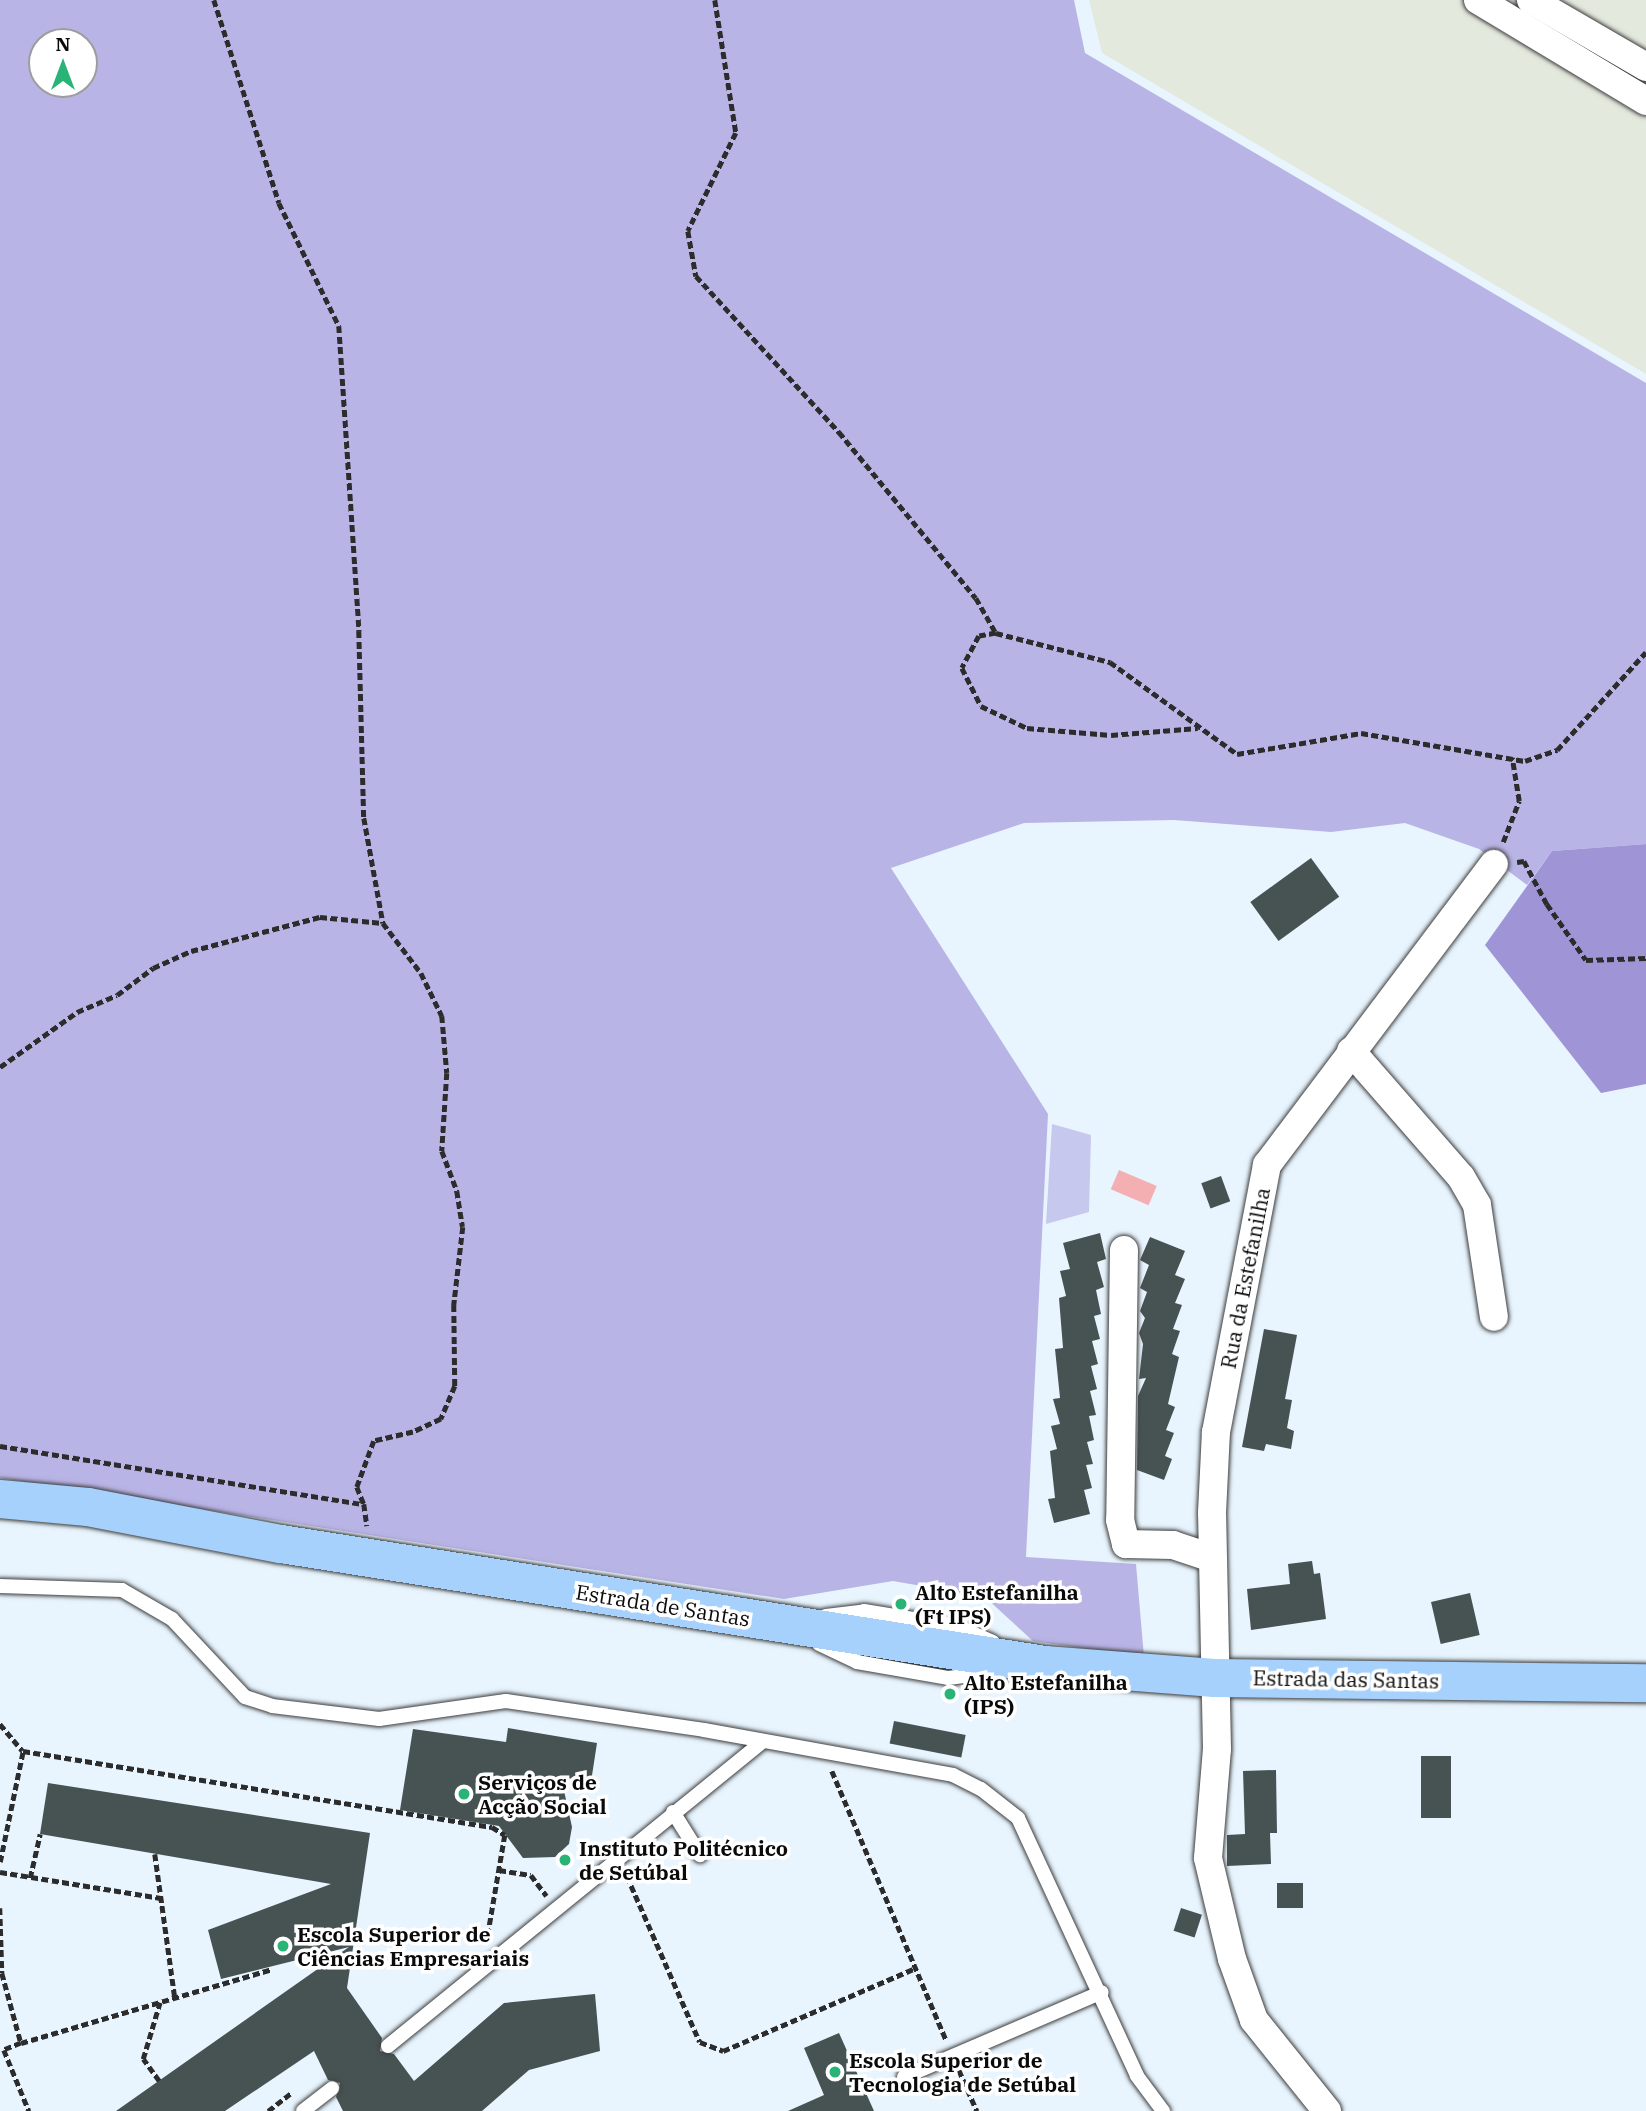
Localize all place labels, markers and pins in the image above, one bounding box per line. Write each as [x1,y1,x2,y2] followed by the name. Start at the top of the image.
[915,1579,1079,1629] place label: Alto Estefanilha (Ft IPS)
[893,1596,909,1612] marker: Alto Estefanilha (Ft IPS)
[964,1669,1128,1719] place label: Alto Estefanilha (IPS)
[942,1686,958,1702] marker: Alto Estefanilha (IPS)
[478,1769,606,1819] place label: Serviços de Acção Social
[456,1786,472,1802] marker: Serviços de Acção Social
[579,1835,788,1885] place label: Instituto Politécnico de Setúbal
[557,1852,573,1868] marker: Instituto Politécnico de Setúbal
[297,1921,529,1971] place label: Escola Superior de Ciências Empresariais
[275,1938,291,1954] marker: Escola Superior de Ciências Empresariais
[849,2047,1076,2097] place label: Escola Superior de Tecnologia de Setúbal
[827,2064,843,2080] marker: Escola Superior de Tecnologia de Setúbal

